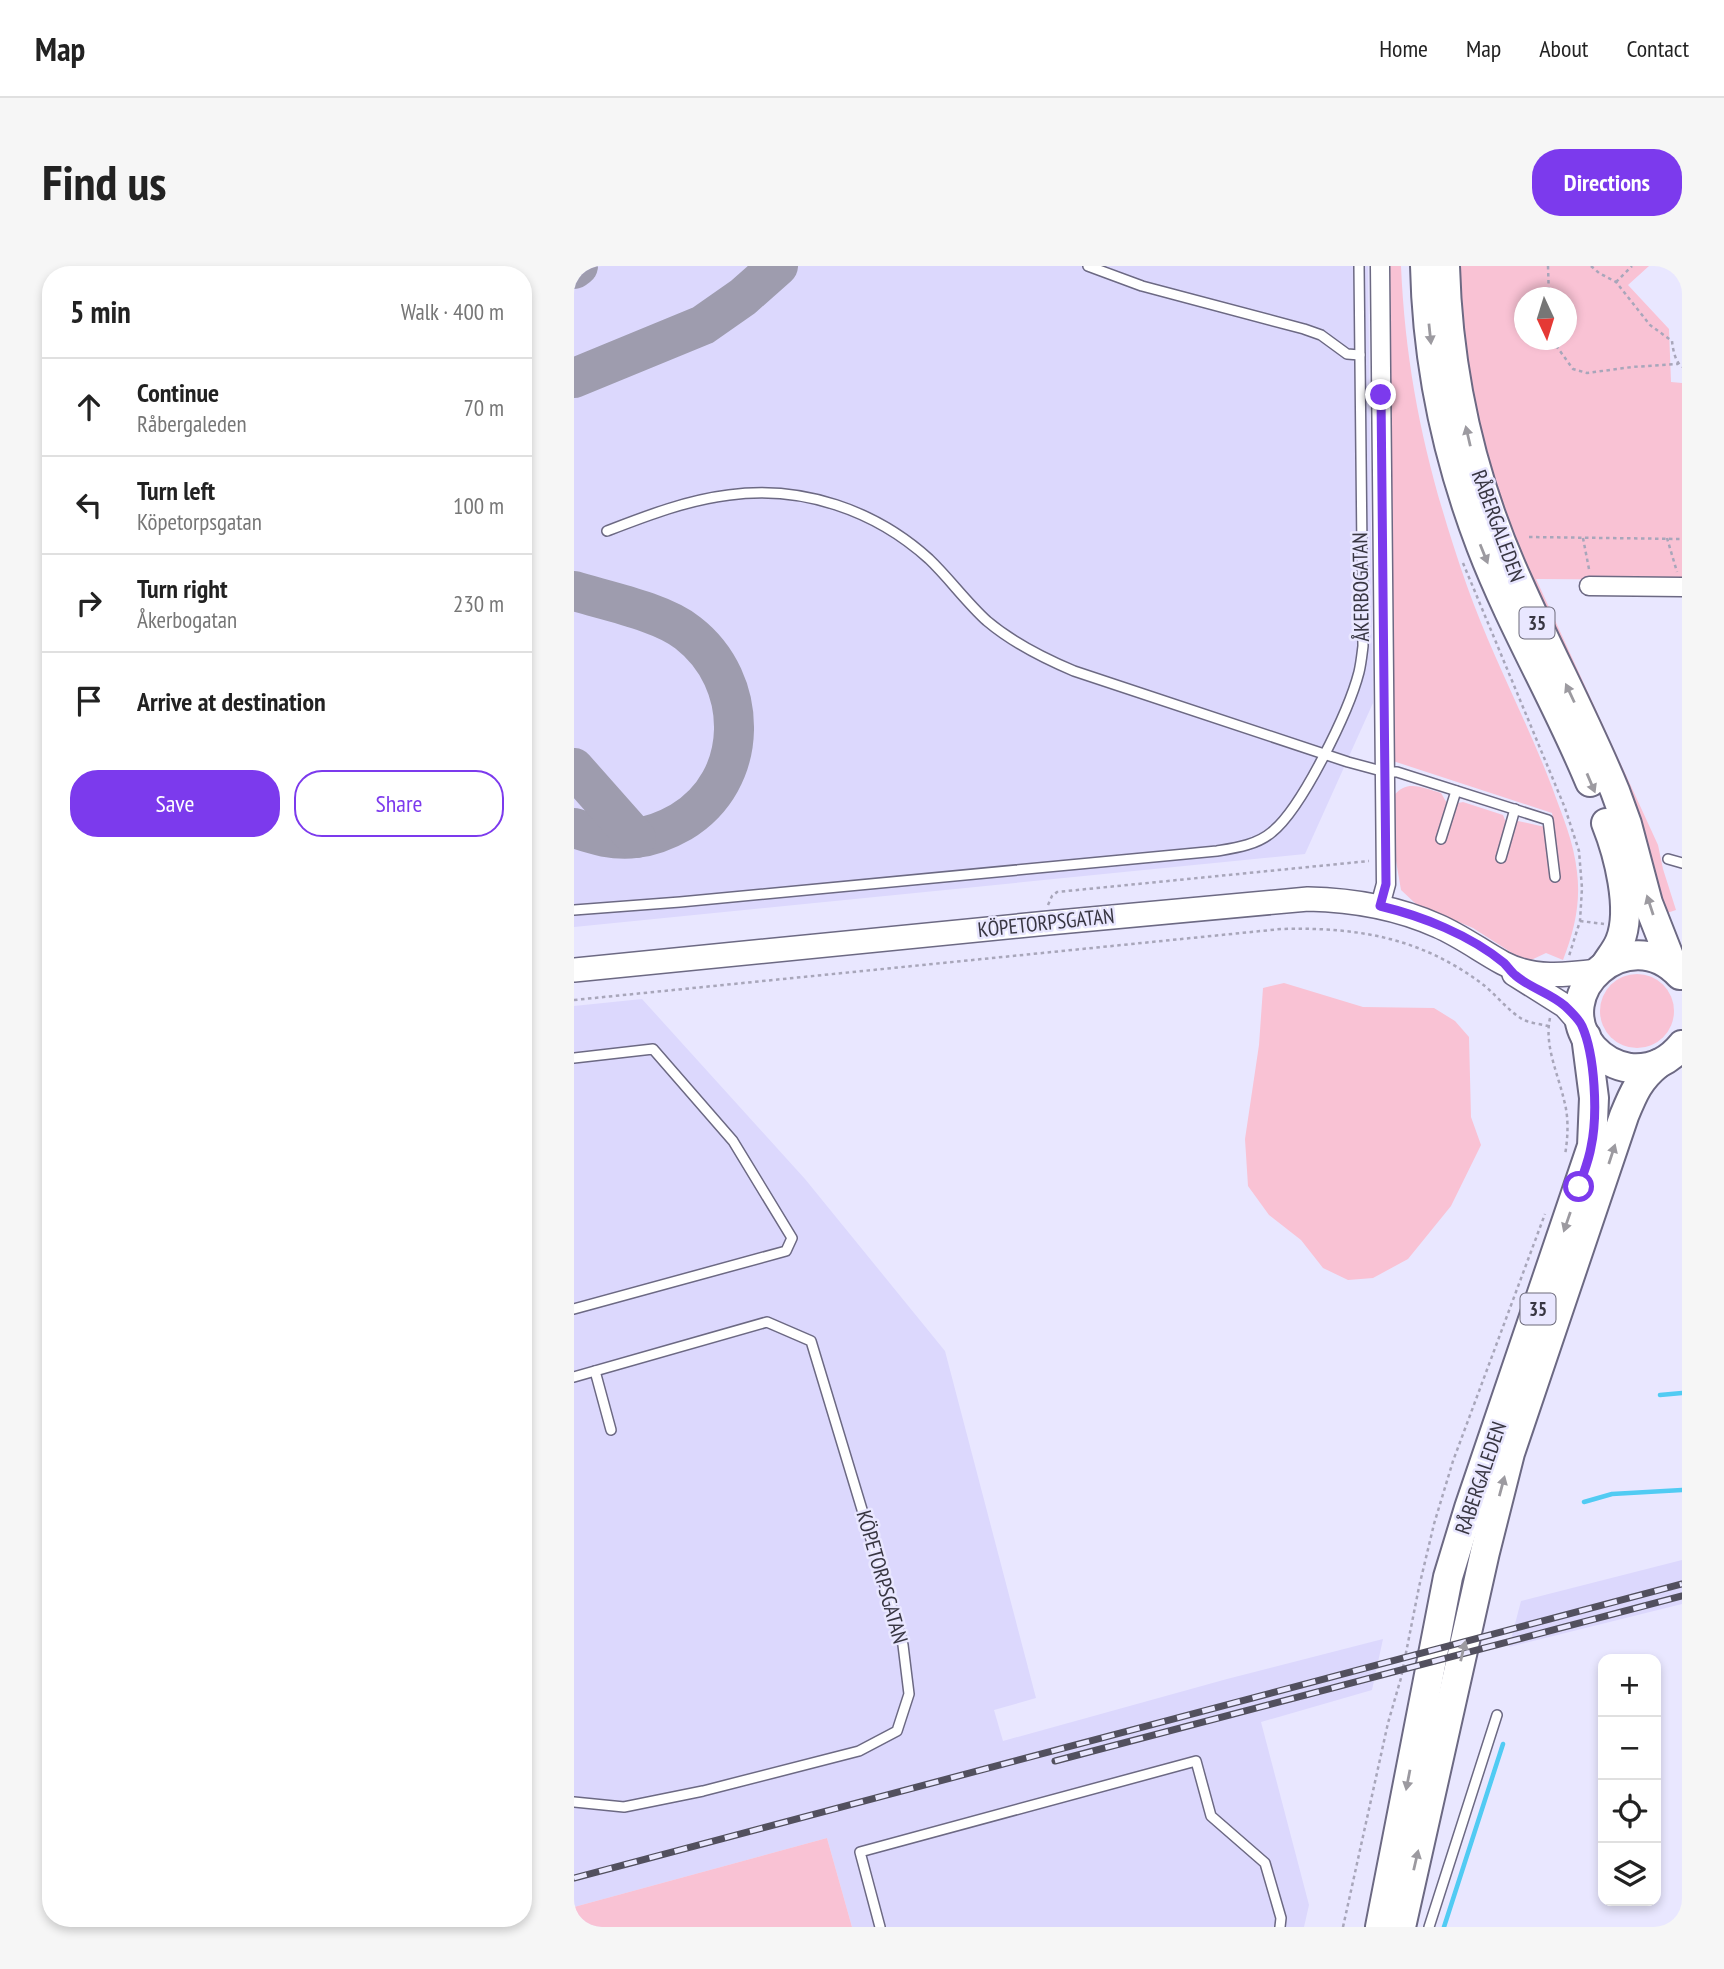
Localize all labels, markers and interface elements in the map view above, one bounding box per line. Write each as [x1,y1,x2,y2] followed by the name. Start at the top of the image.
[35,27,85,70] text: Map
[1379,33,1428,64] text: Home
[1466,33,1501,64] text: Map
[1539,33,1588,64] text: About
[1626,33,1689,64] text: Contact
[1532,149,1682,216] button: Directions
[42,150,166,214] text: Find us
[1514,287,1577,350] north arrow
[70,292,131,331] text: 5 min
[401,297,504,326] text: Walk · 400 m
[1425,323,1436,345] one-way arrow
[137,376,219,409] text: Continue
[1365,379,1396,410] route end
[70,388,108,426] icon: ahead
[463,393,504,422] text: 70 m
[137,409,247,438] text: Råbergaleden
[1462,425,1473,447] one-way arrow
[1466,466,1531,586] street label: RÅBERGALEDEN
[137,474,215,507] text: Turn left
[70,486,108,524] icon: left
[453,491,504,520] text: 100 m
[137,507,262,536] text: Köpetorpsgatan
[1346,532,1375,642] street label: ÅKERBOGATAN
[1479,544,1490,565] one-way arrow
[137,572,228,605] text: Turn right
[70,584,108,622] icon: right
[453,589,504,618] text: 230 m
[137,605,237,634] text: Åkerbogatan
[1520,608,1555,638] road number: 35
[70,682,108,720] icon: arrive
[1564,682,1575,703] one-way arrow
[137,685,326,718] text: Arrive at destination
[70,770,280,837] button: Save
[294,770,504,837] button: Share
[1586,772,1597,793] one-way arrow
[1644,894,1654,915] one-way arrow
[976,902,1116,943] street label: KÖPETORPSGATAN
[1607,1143,1618,1164] one-way arrow
[1563,1171,1594,1202] route start
[1562,1212,1572,1233] one-way arrow
[1520,1294,1556,1324] road number: 35
[1449,1418,1512,1538] street label: RÅBERGALEDEN
[1497,1475,1508,1497] one-way arrow
[851,1507,914,1647] street label: KÖPETORPSGATAN
[1458,1640,1469,1662] one-way arrow
[1598,1654,1661,1906] map controls
[1598,1654,1661,1717] button: +
[1598,1717,1661,1780] button: −
[1402,1769,1413,1791] one-way arrow
[1598,1780,1661,1843] button: locate
[1598,1843,1661,1906] button: layers
[1411,1849,1422,1871] one-way arrow

